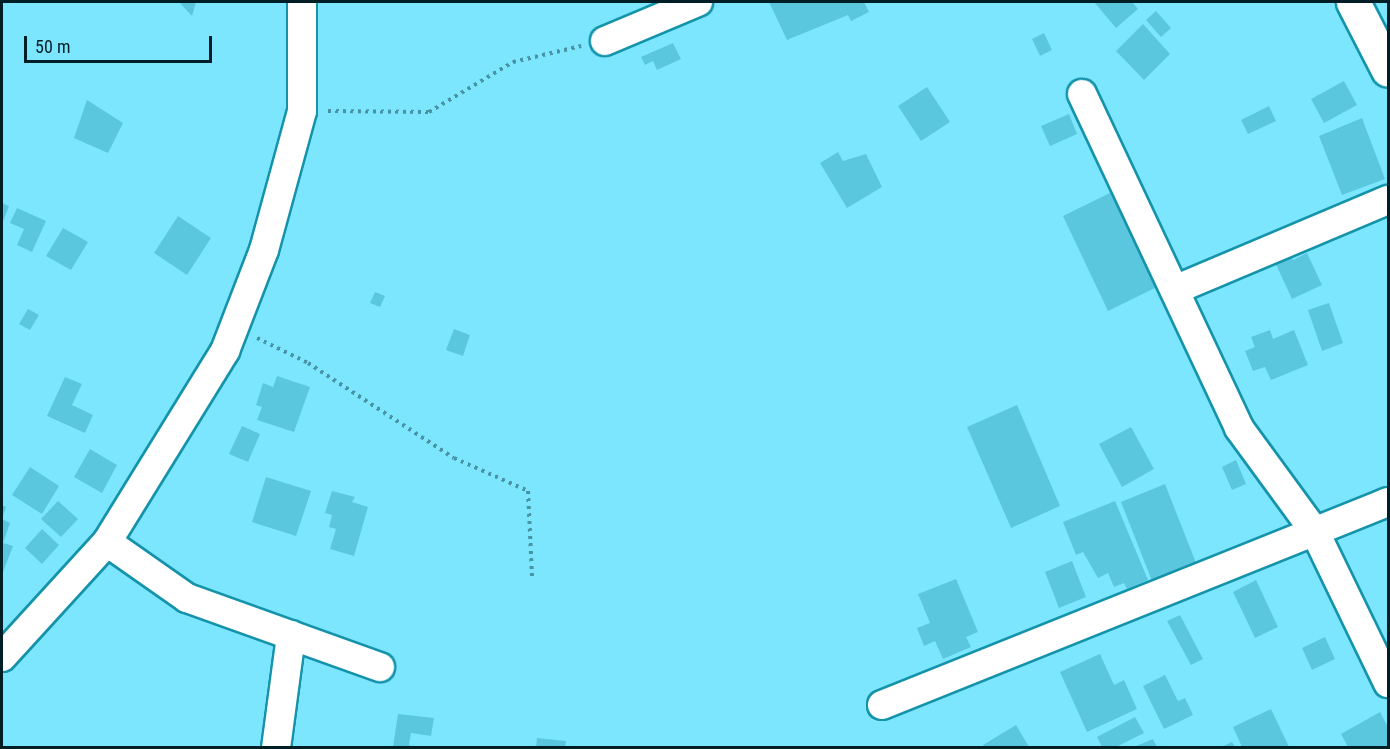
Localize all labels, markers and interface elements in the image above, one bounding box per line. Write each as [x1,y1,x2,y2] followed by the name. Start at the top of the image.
[27,24,214,62] scale bar
[35,36,70,57] text: 50 m

